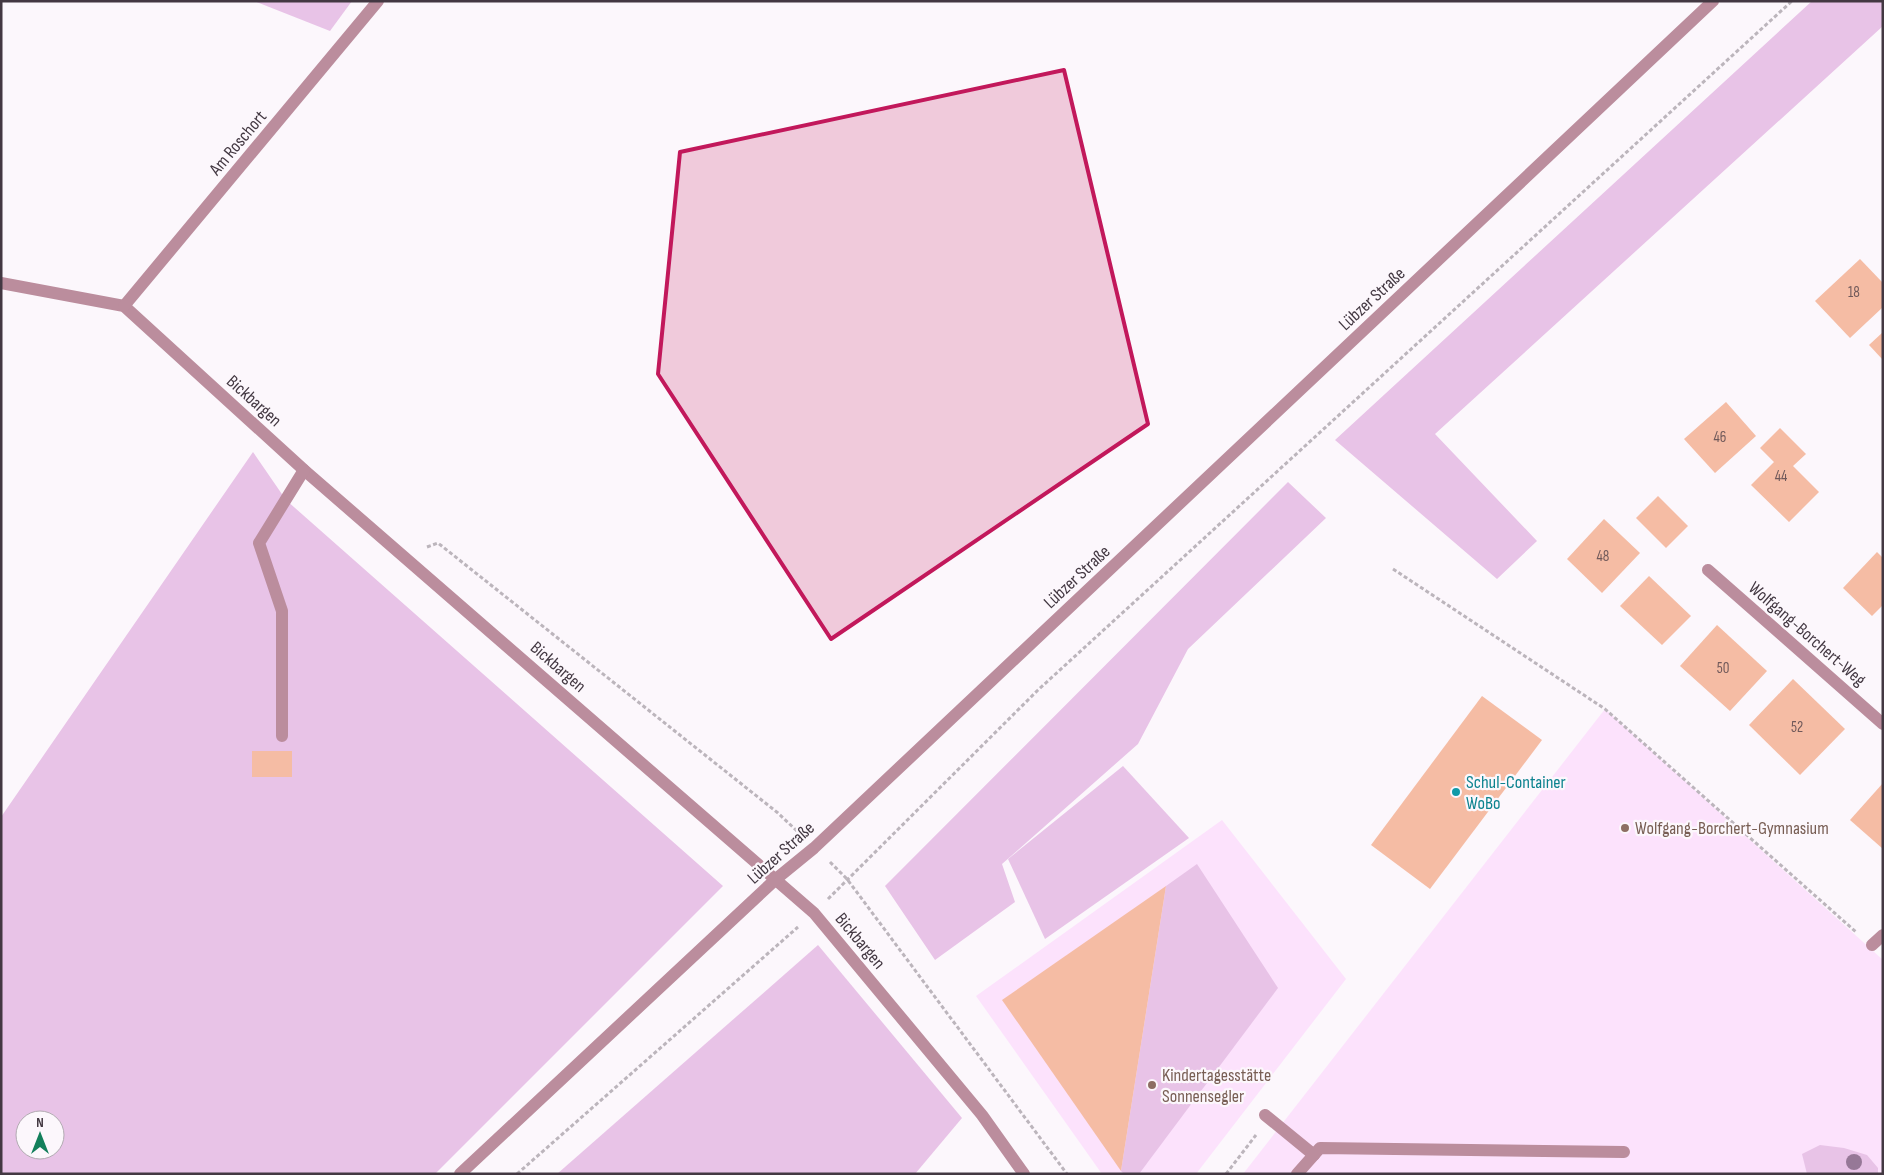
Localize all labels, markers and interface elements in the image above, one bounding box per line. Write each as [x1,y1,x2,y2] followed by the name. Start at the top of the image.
[204,106,271,180] street label: Am Roschort
[1335,263,1409,335] street label: Lübzer Straße
[1848,283,1860,302] house number: 18
[222,371,286,431] street label: Bickbargen
[1714,428,1726,447] house number: 46
[1775,467,1787,486] house number: 44
[1040,541,1114,613] street label: Lübzer Straße
[1597,547,1609,566] house number: 48
[1744,577,1870,691] street label: Wolfgang-Borchert-Weg
[526,637,590,697] street label: Bickbargen
[1717,659,1729,678] house number: 50
[1791,718,1803,737] house number: 52
[1466,772,1566,814] place label: Schul-Container WoBo
[1450,786,1462,798] marker: Schul-Container WoBo
[743,817,819,889] street label: Lübzer Straße
[1635,818,1829,839] place label: Wolfgang-Borchert-Gymnasium
[1619,822,1631,834] marker: Wolfgang-Borchert-Gymnasium
[831,909,889,973] street label: Bickbargen
[1162,1065,1271,1107] place label: Kindertagesstätte Sonnensegler
[1146,1079,1158,1091] marker: Kindertagesstätte Sonnensegler
[15,1110,65,1160] north arrow
[36,1114,44,1131] text: N

